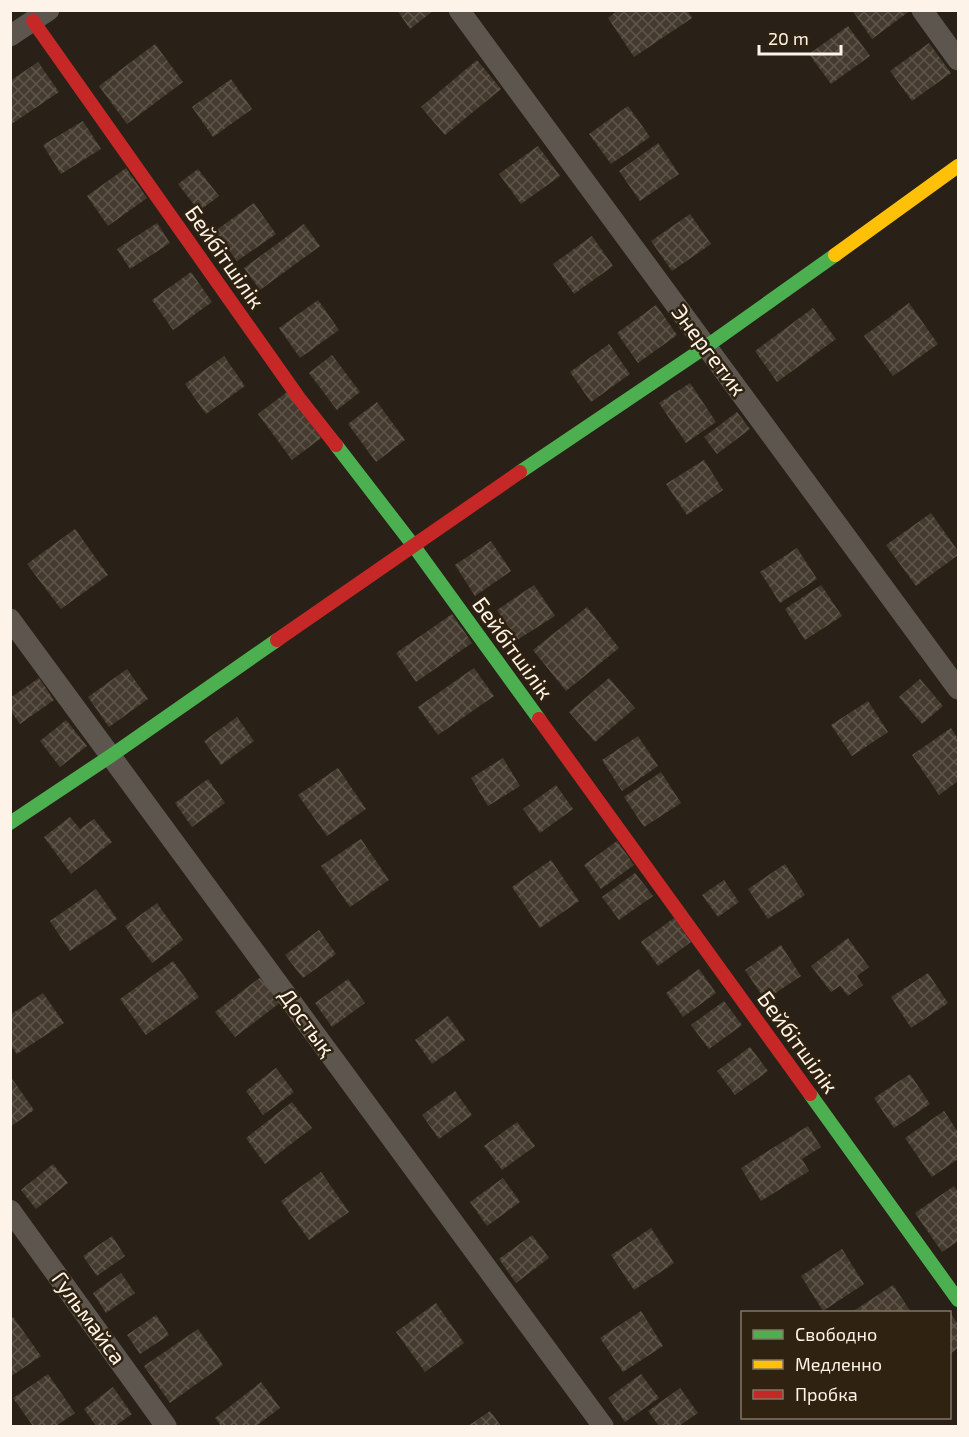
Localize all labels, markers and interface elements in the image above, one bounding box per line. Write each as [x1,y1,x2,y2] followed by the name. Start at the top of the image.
[759,18,842,56] scale bar
[768,27,809,49] text: 20 m
[181,200,271,313] street label: Бейбітшілік
[667,299,753,400] street label: Энергетик
[468,591,560,704] street label: Бейбітшілік
[275,982,342,1061] street label: Достық
[753,985,845,1098] street label: Бейбітшілік
[47,1266,132,1370] street label: Гульмайса
[741,1311,951,1419] legend
[795,1323,877,1345] text: Свободно
[795,1353,882,1375] text: Медленно
[795,1383,858,1405] text: Пробка

